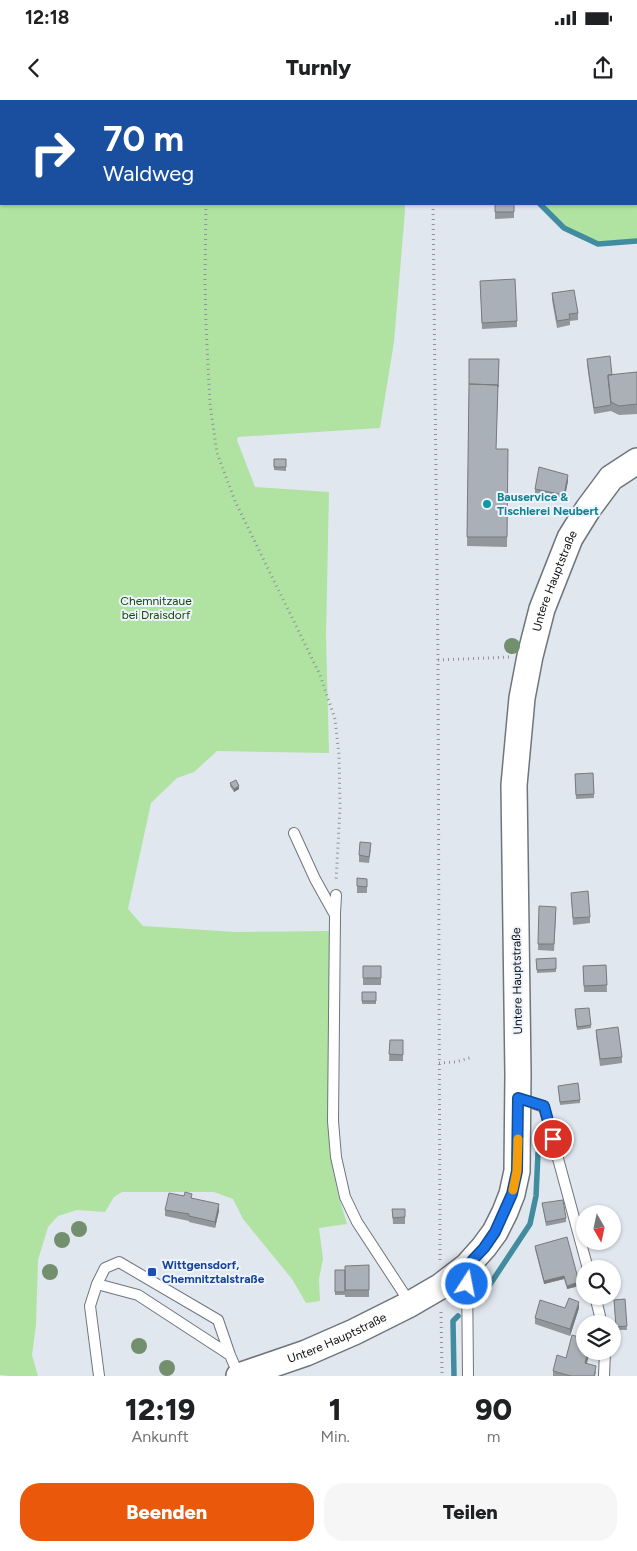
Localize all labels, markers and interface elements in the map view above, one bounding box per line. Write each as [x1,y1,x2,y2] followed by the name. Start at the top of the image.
[25,6,69,29] text: 12:18
[20,54,48,82] icon: back
[286,54,351,81] text: Turnly
[589,54,617,82] icon: share
[103,118,184,160] text: 70 m
[20,120,85,185] icon: right
[103,160,194,187] text: Waldweg
[497,490,599,518] place label: Bauservice & Tischlerei Neubert
[481,498,493,510] marker: Bauservice & Tischlerei Neubert
[530,527,580,633] street label: Untere Hauptstraße
[120,594,192,622] park label: Chemnitzaue bei Draisdorf
[509,927,525,1035] street label: Untere Hauptstraße
[532,1118,574,1160] pin
[539,1125,567,1153] icon: arrive
[576,1205,621,1250] north arrow
[576,1205,621,1360] map controls
[440,1257,492,1309] position arrow
[162,1258,265,1286] place label: Wittgensdorf, Chemnitztalstraße
[576,1260,621,1305] button: search
[146,1266,158,1278] marker: Wittgensdorf, Chemnitztalstraße
[285,1310,389,1366] street label: Untere Hauptstraße
[576,1315,621,1360] button: layers
[125,1391,195,1428] text: 12:19
[329,1391,342,1428] text: 1
[475,1391,512,1428] text: 90
[132,1427,189,1446] text: Ankunft
[320,1427,350,1446] text: Min.
[487,1427,500,1446] text: m
[20,1483,314,1541] button: Beenden
[324,1483,617,1541] button: Teilen

